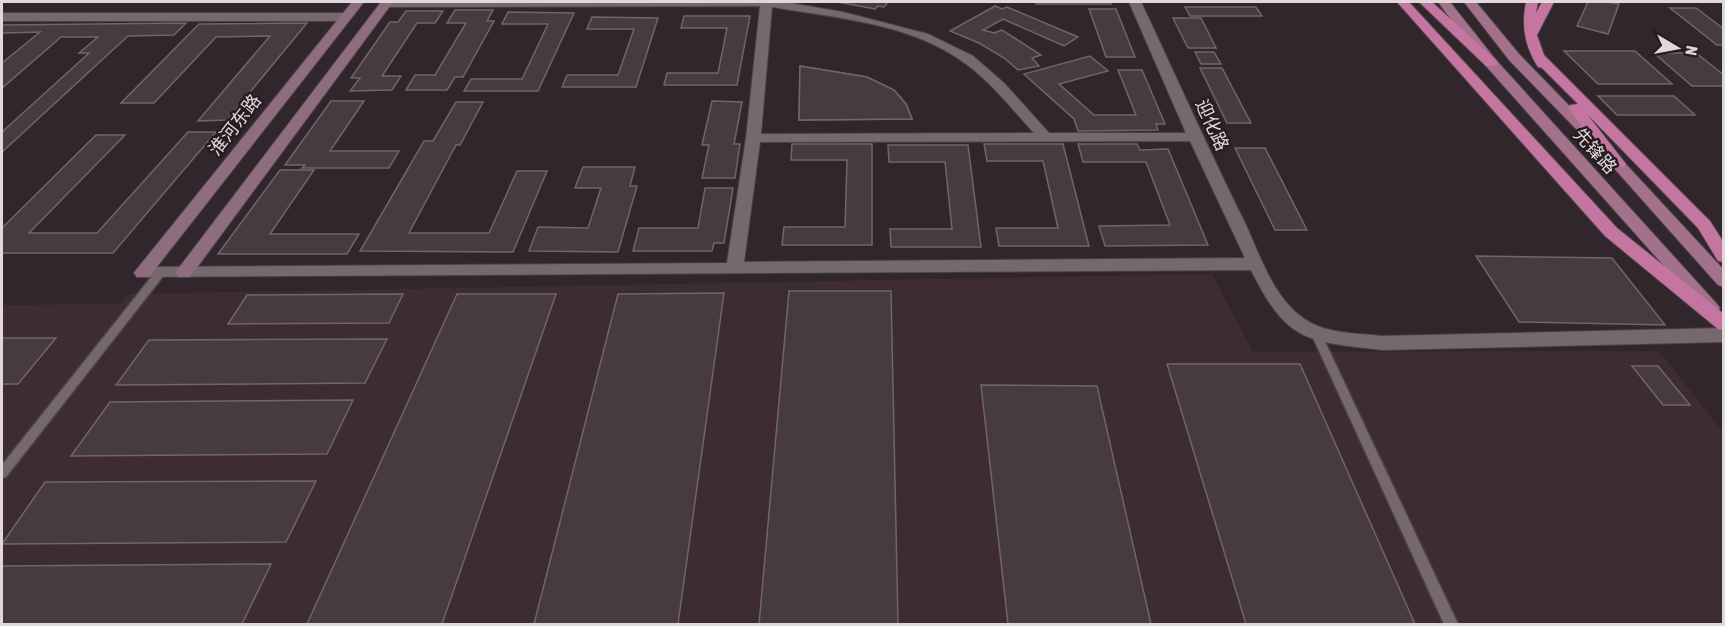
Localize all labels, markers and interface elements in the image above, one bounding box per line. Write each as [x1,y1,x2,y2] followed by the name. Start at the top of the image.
[1647,18,1707,78] north arrow
[1682,44,1701,57] text: N
[204,90,265,160] street label: 淮河东路
[1192,96,1233,154] street label: 迎化路
[1570,124,1621,178] street label: 先锋路

